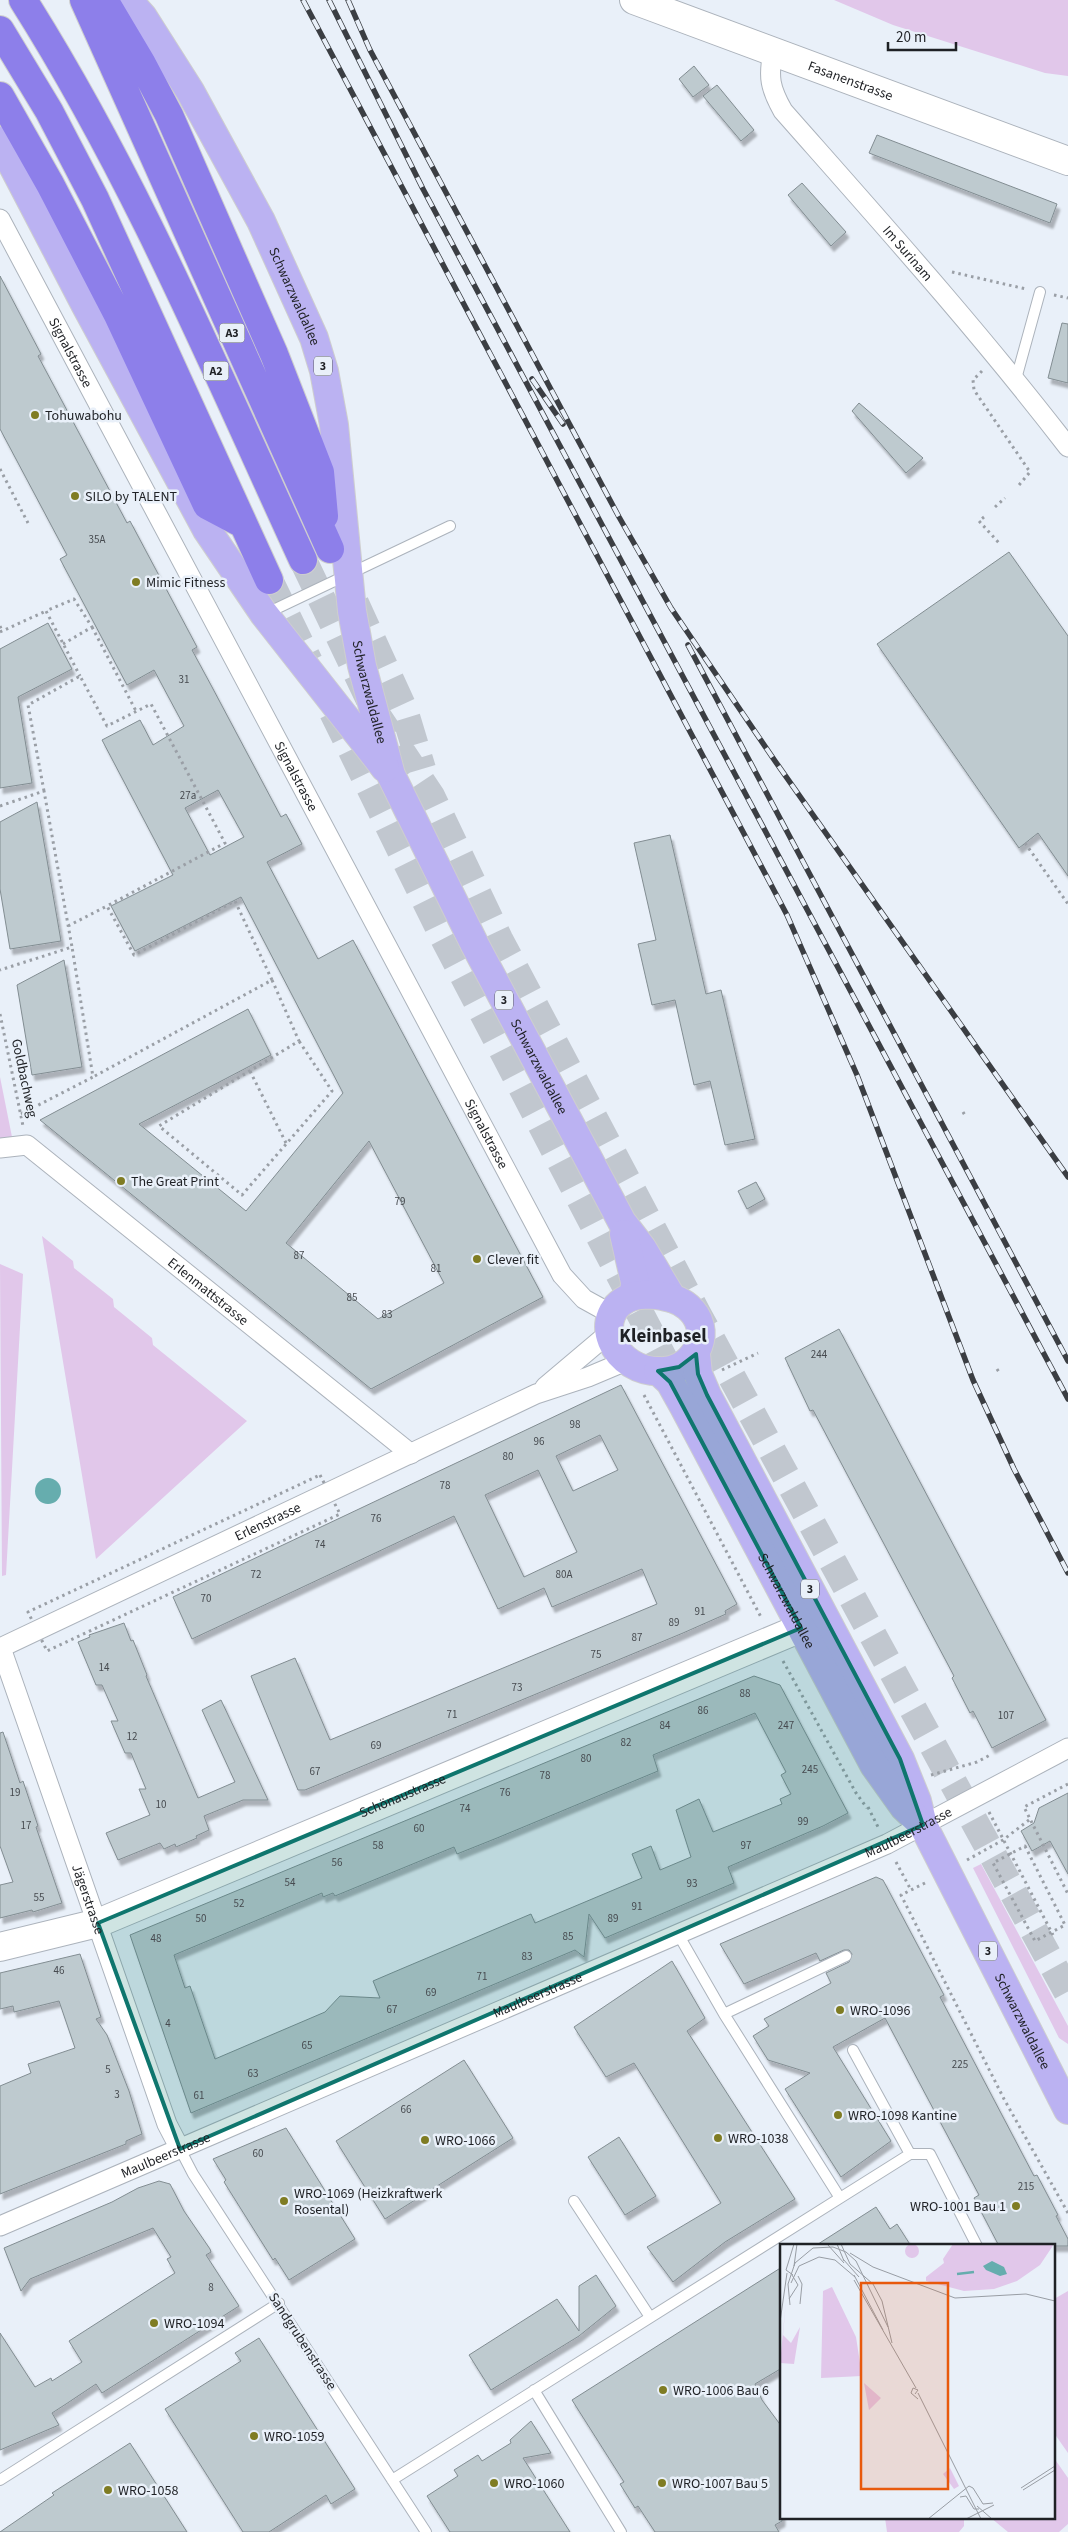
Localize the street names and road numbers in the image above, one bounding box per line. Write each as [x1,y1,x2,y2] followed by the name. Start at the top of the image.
[805,56,896,106] street label: Fasanenstrasse
[877,222,937,286] street label: Im Surinam
[263,244,325,348] street label: Schwarzwaldallee
[43,314,97,391] street label: Signalstrasse
[220,323,244,342] road number: A3
[314,356,332,376] road number: 3
[204,362,228,381] road number: A2
[347,639,391,746] street label: Schwarzwaldallee
[269,738,322,815] street label: Signalstrasse
[495,990,513,1010] road number: 3
[505,1016,572,1118] street label: Schwarzwaldallee
[6,1037,42,1119] street label: Goldbachweg
[459,1095,513,1173] street label: Signalstrasse
[163,1253,252,1330] street label: Erlenmattstrasse
[232,1498,304,1546] street label: Erlenstrasse
[752,1550,819,1652] street label: Schwarzwaldallee
[801,1580,819,1598] road number: 3
[356,1769,449,1823] street label: Schönaustrasse
[862,1802,956,1863] street label: Maulbeerstrasse
[66,1862,109,1937] street label: Jägerstrasse
[979,1942,997,1960] road number: 3
[490,1967,586,2024] street label: Maulbeerstrasse
[989,1970,1055,2073] street label: Schwarzwaldallee
[118,2128,214,2184] street label: Maulbeerstrasse
[263,2289,341,2394] street label: Sandgrubenstrasse

